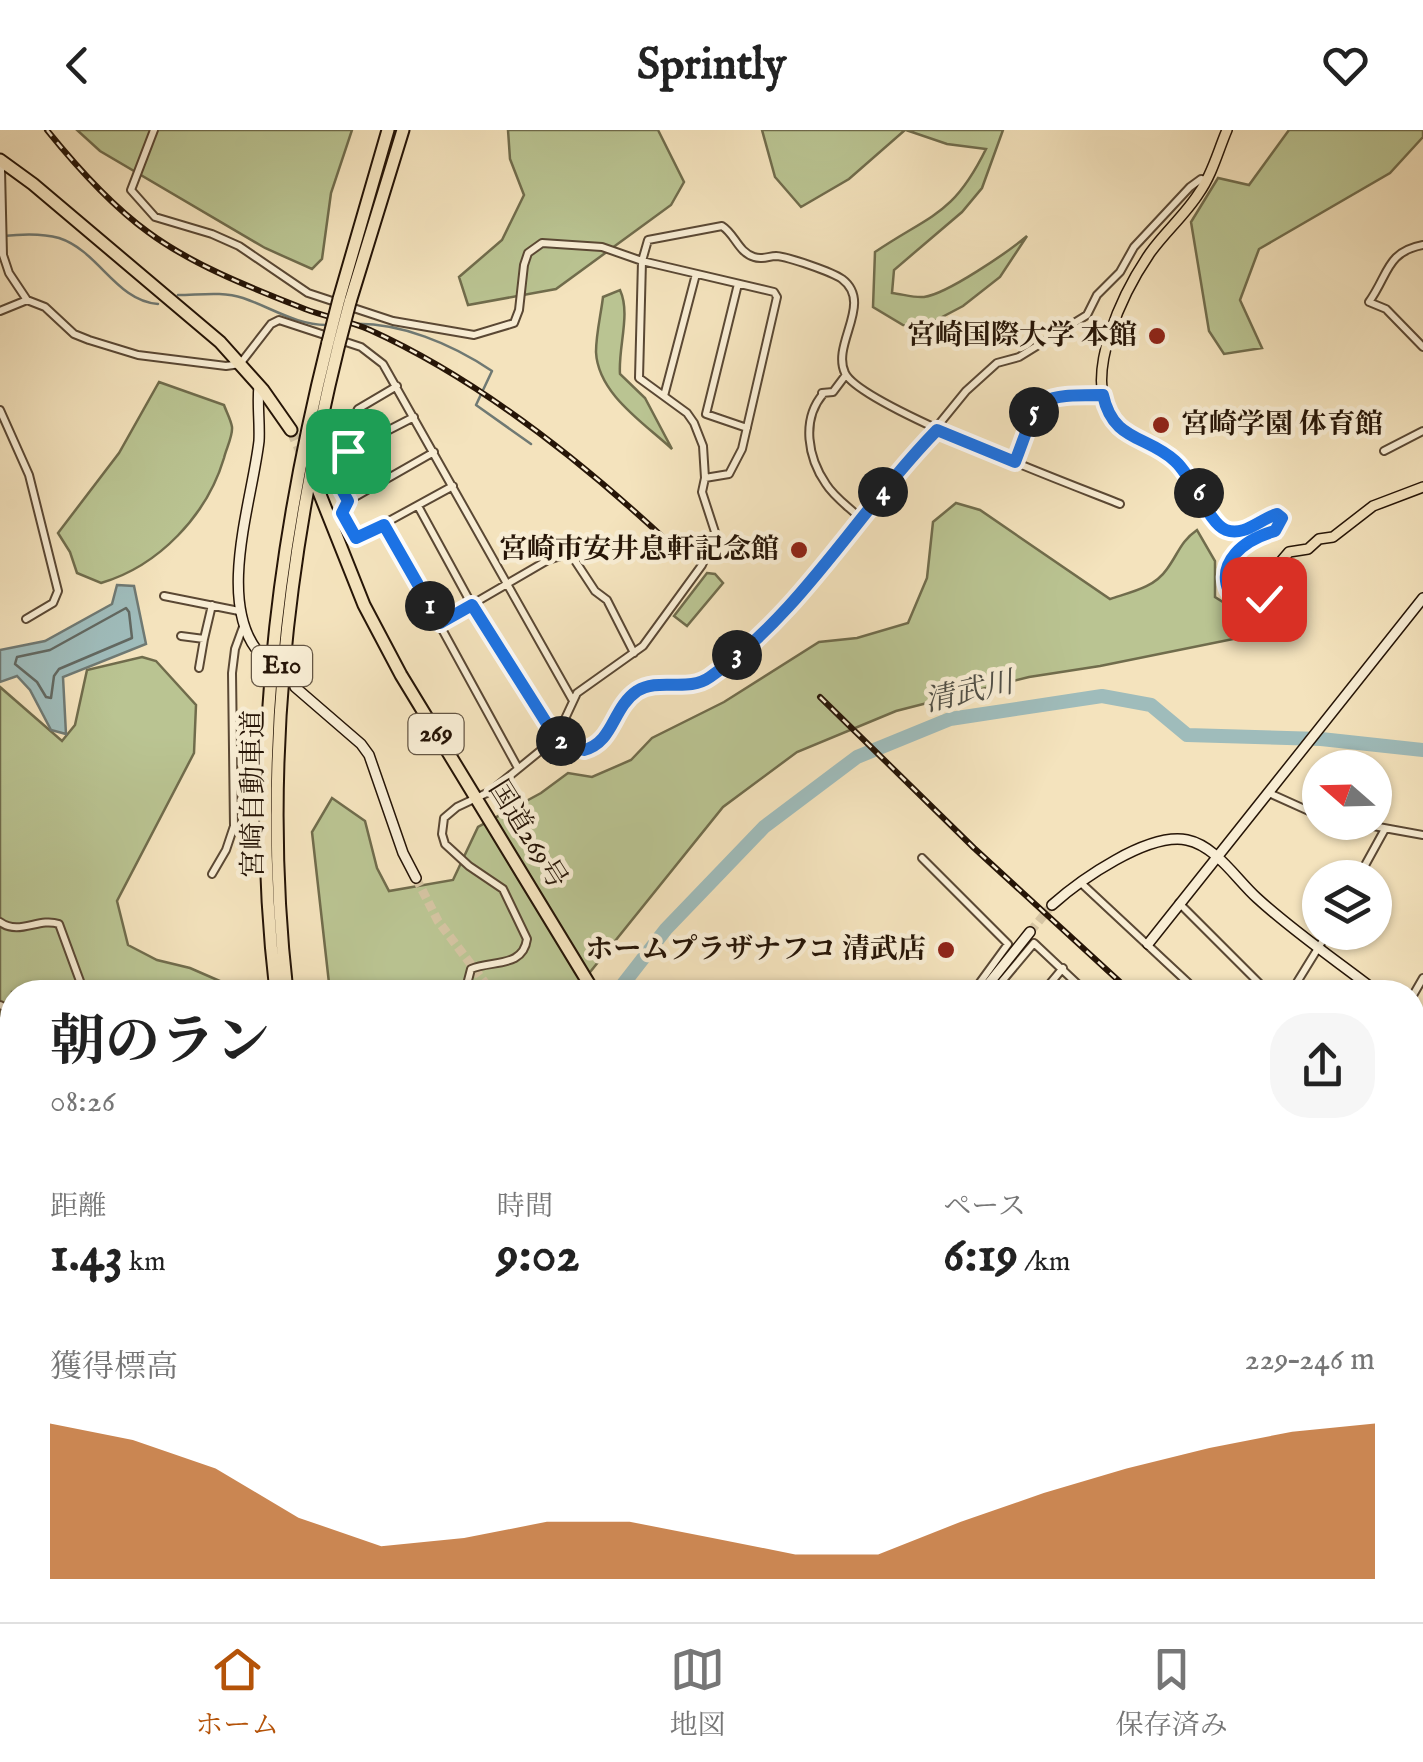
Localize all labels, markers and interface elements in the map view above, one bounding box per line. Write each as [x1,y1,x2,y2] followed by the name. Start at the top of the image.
[637,37,786,94] text: Sprintly
[50,38,105,93] icon: back
[1318,38,1373,93] icon: heart
[907,319,1137,354] place label: 宮崎国際大学 本館
[1146,325,1168,347] marker: 宮崎国際大学 本館
[1009,387,1059,437] pin: 5
[1029,394,1039,429] text: 5
[1181,408,1383,443] place label: 宮崎学園 体育館
[306,409,391,494] pin
[1150,414,1172,436] marker: 宮崎学園 体育館
[321,424,376,479] icon: arrive
[858,467,908,517] pin: 4
[1174,468,1224,518] pin: 6
[876,474,890,509] text: 4
[1193,475,1205,510] text: 6
[499,533,779,568] place label: 宮崎市安井息軒記念館
[788,539,810,561] marker: 宮崎市安井息軒記念館
[1222,557,1307,642] pin
[1237,572,1292,627] icon: check
[405,581,455,631] pin: 1
[425,588,435,623] text: 1
[712,630,762,680] pin: 3
[732,637,742,672] text: 3
[252,646,312,686] road number: E10
[921,664,1020,722] water label: 清武川
[237,710,272,878] street label: 宮崎自動車道
[408,714,464,754] road number: 269
[536,716,586,766] pin: 2
[554,723,568,758] text: 2
[1302,750,1392,840] north arrow
[1302,750,1392,950] map controls
[480,774,574,896] street label: 国道269号
[1302,860,1392,950] button: layers
[585,933,926,968] place label: ホームプラザナフコ 清武店
[935,939,957,961] marker: ホームプラザナフコ 清武店
[50,1009,270,1079] text: 朝のラン
[1270,1013,1375,1118] button: share
[50,1082,115,1123] text: 08:26
[50,1190,106,1225] text: 距離
[497,1190,553,1225] text: 時間
[943,1190,1026,1225] text: ペース
[50,1225,123,1288] text: 1.43
[497,1225,580,1288] text: 9:02
[943,1225,1018,1288] text: 6:19
[123,1245,166,1280] text: km
[1018,1245,1070,1280] text: /km
[1244,1340,1375,1381] text: 229–246 m
[50,1348,178,1389] text: 獲得標高
[195,1642,279,1744] tab: ホーム
[669,1642,726,1744] tab: 地図
[1116,1642,1228,1744] tab: 保存済み

